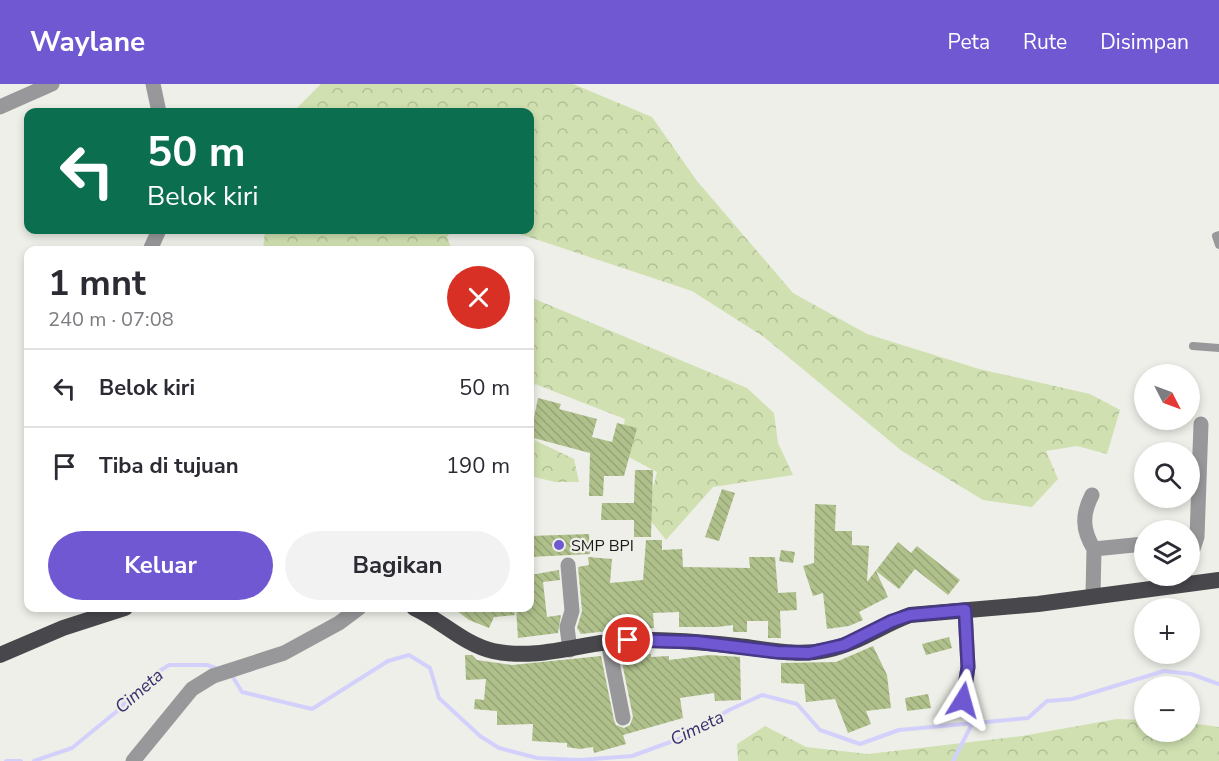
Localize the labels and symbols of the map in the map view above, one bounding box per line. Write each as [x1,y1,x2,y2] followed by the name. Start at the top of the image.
[1134,364,1200,430] north arrow
[571,535,634,557] place label: SMP BPI
[552,538,566,552] marker: SMP BPI
[602,614,653,665] pin
[110,663,168,719] water label: Cimeta
[931,668,995,732] position arrow
[666,705,728,751] water label: Cimeta

